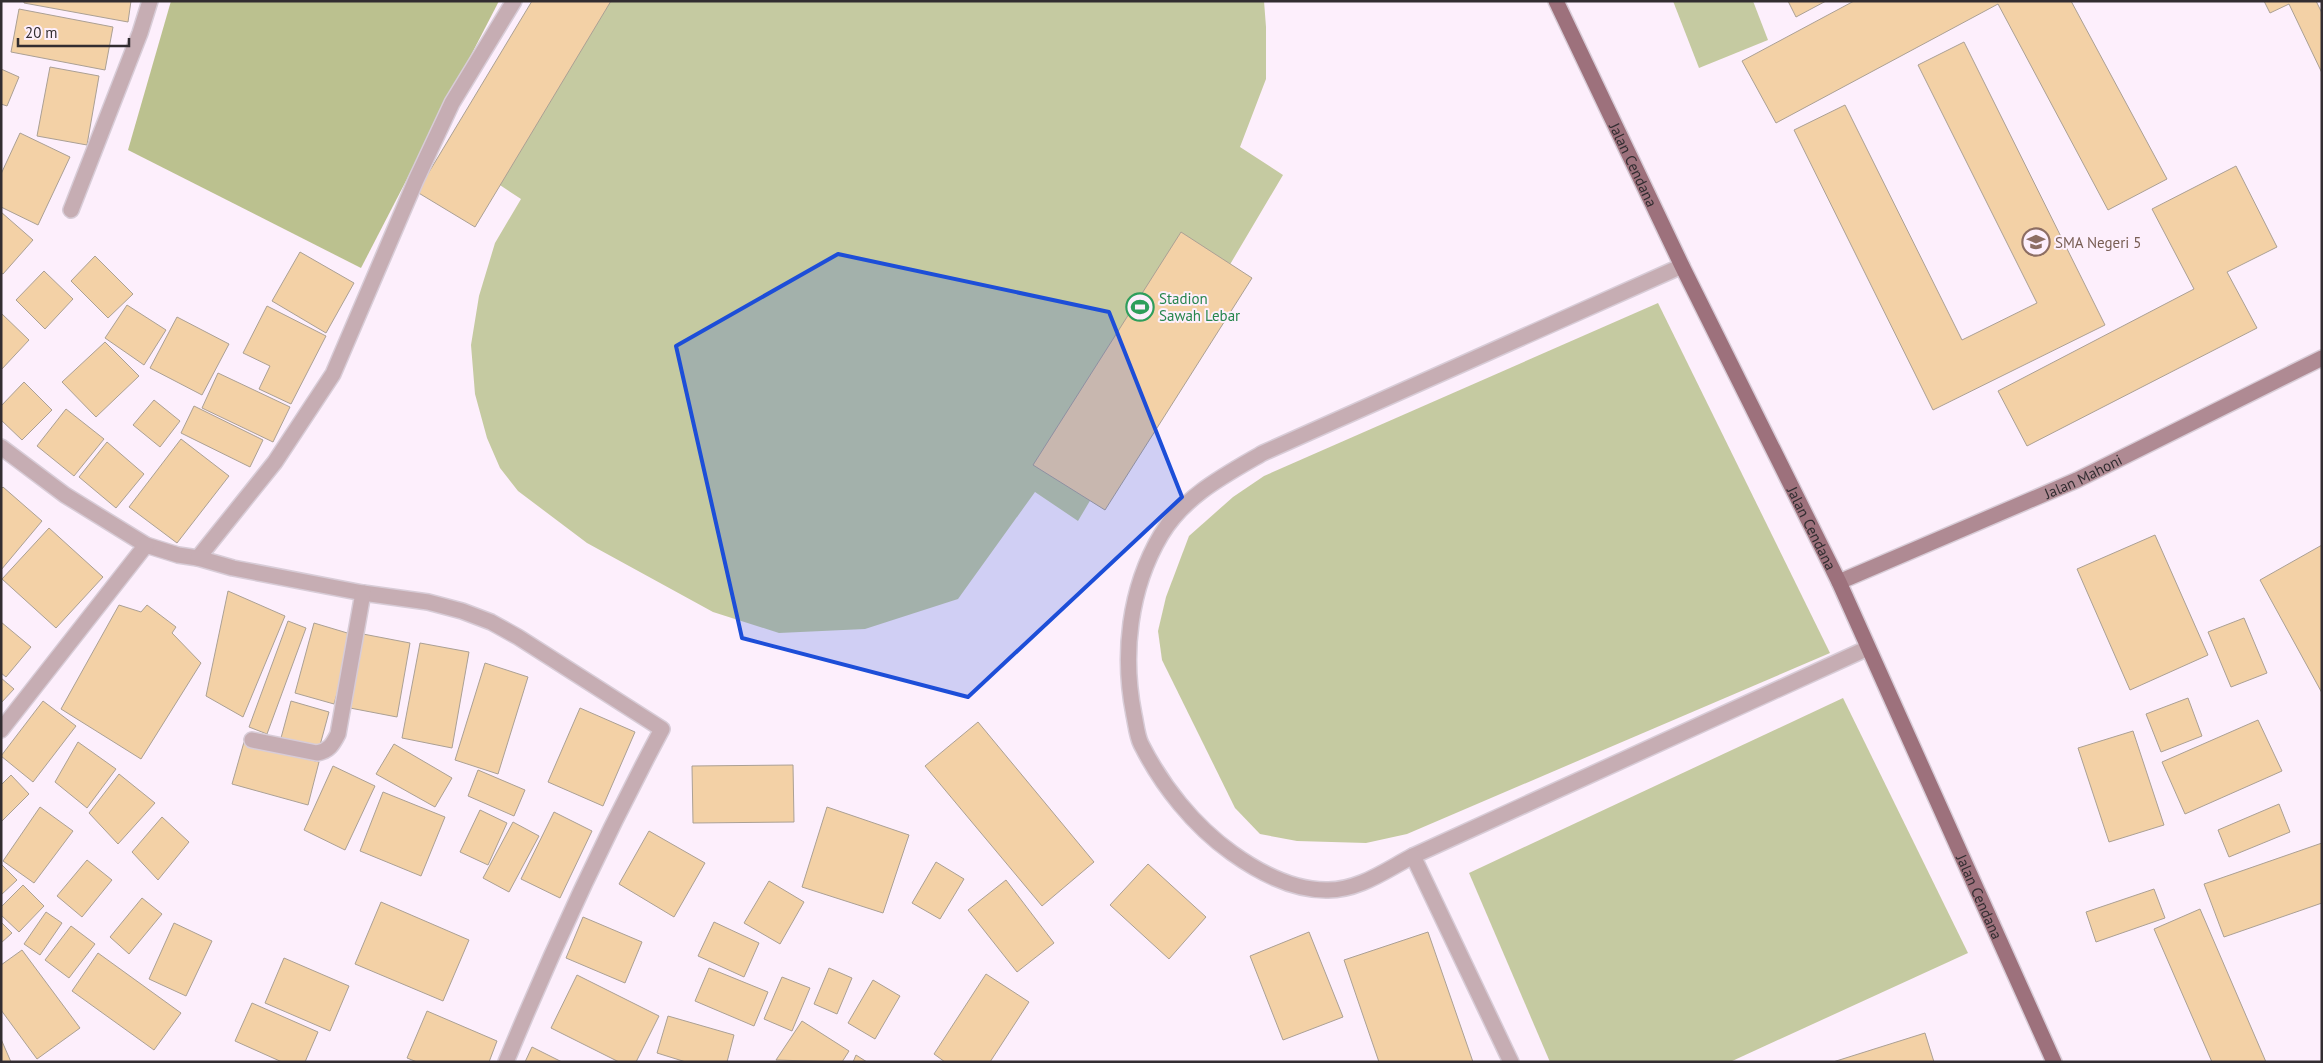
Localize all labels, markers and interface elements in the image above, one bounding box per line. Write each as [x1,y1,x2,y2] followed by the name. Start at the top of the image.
[18,15,129,47] scale bar
[25,23,58,42] text: 20 m
[1605,118,1662,210] street label: Jalan Cendana
[2021,227,2051,257] school or university icon: SMA Negeri 5
[2055,233,2142,252] place label: SMA Negeri 5
[1159,289,1240,325] place label: Stadion Sawah Lebar
[1125,292,1155,322] sports icon: Stadion Sawah Lebar
[2040,450,2125,503] street label: Jalan Mahoni
[1783,482,1841,573] street label: Jalan Cendana
[1952,850,2007,942] street label: Jalan Cendana

